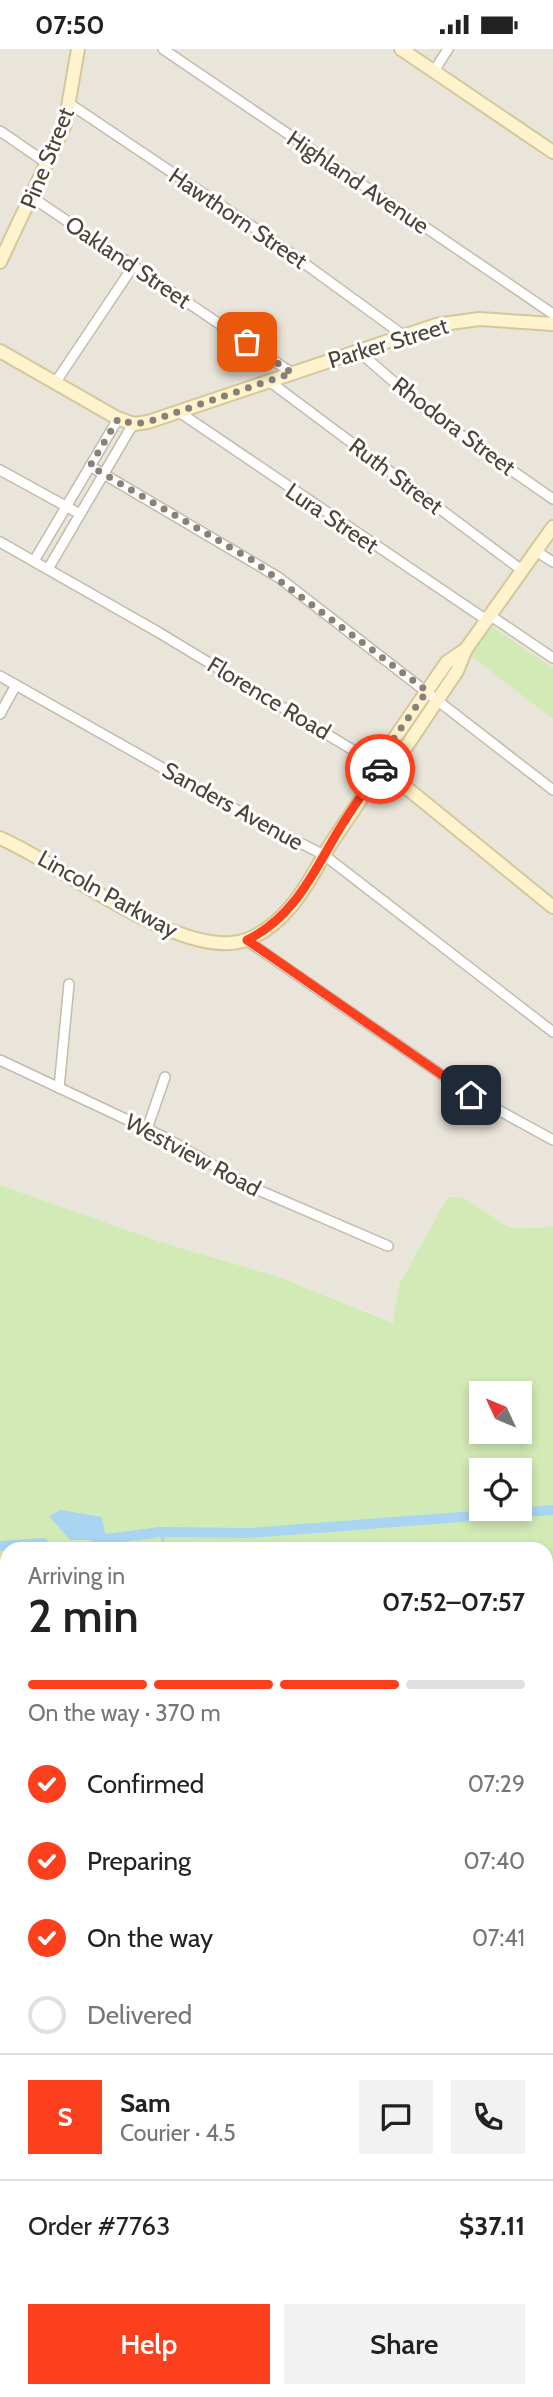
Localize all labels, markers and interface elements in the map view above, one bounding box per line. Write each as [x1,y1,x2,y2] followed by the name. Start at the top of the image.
[35,9,105,41] text: 07:50
[14,103,80,213] street label: Pine Street
[282,124,434,240] street label: Highland Avenue
[164,161,313,275] street label: Hawthorn Street
[60,210,196,314] street label: Oakland Street
[324,311,452,375] street label: Parker Street
[217,312,277,372] pin
[228,323,266,361] icon: bag
[387,371,521,481] street label: Rhodora Street
[344,432,449,520] street label: Ruth Street
[280,477,384,559] street label: Lura Street
[202,650,336,746] street label: Florence Road
[345,734,415,804] courier
[361,750,399,788] icon: car
[158,756,309,856] street label: Sanders Avenue
[33,844,183,944] street label: Lincoln Parkway
[441,1065,501,1125] pin
[452,1076,490,1114] icon: home
[120,1108,266,1202] street label: Westview Road
[469,1381,532,1444] north arrow
[469,1381,532,1521] map controls
[469,1458,532,1521] button: locate
[28,1562,125,1590] text: Arriving in
[382,1586,525,1618] text: 07:52–07:57
[28,1588,139,1644] text: 2 min
[28,1699,221,1727] text: On the way · 370 m
[28,1765,66,1803] icon: check
[87,1768,204,1800] text: Confirmed
[468,1770,525,1798] text: 07:29
[28,1842,66,1880] icon: check
[87,1845,191,1877] text: Preparing
[463,1847,525,1875] text: 07:40
[28,1919,66,1957] icon: check
[87,1922,213,1954] text: On the way
[472,1924,525,1952] text: 07:41
[87,1999,192,2031] text: Delivered
[359,2080,433,2154] button: chat
[451,2080,525,2154] button: phone
[120,2087,171,2119] text: Sam
[57,2101,73,2133] text: S
[120,2119,236,2147] text: Courier · 4.5
[28,2210,170,2242] text: Order #7763
[459,2210,525,2242] text: $37.11
[28,2304,270,2384] button: Help
[284,2304,525,2384] button: Share

